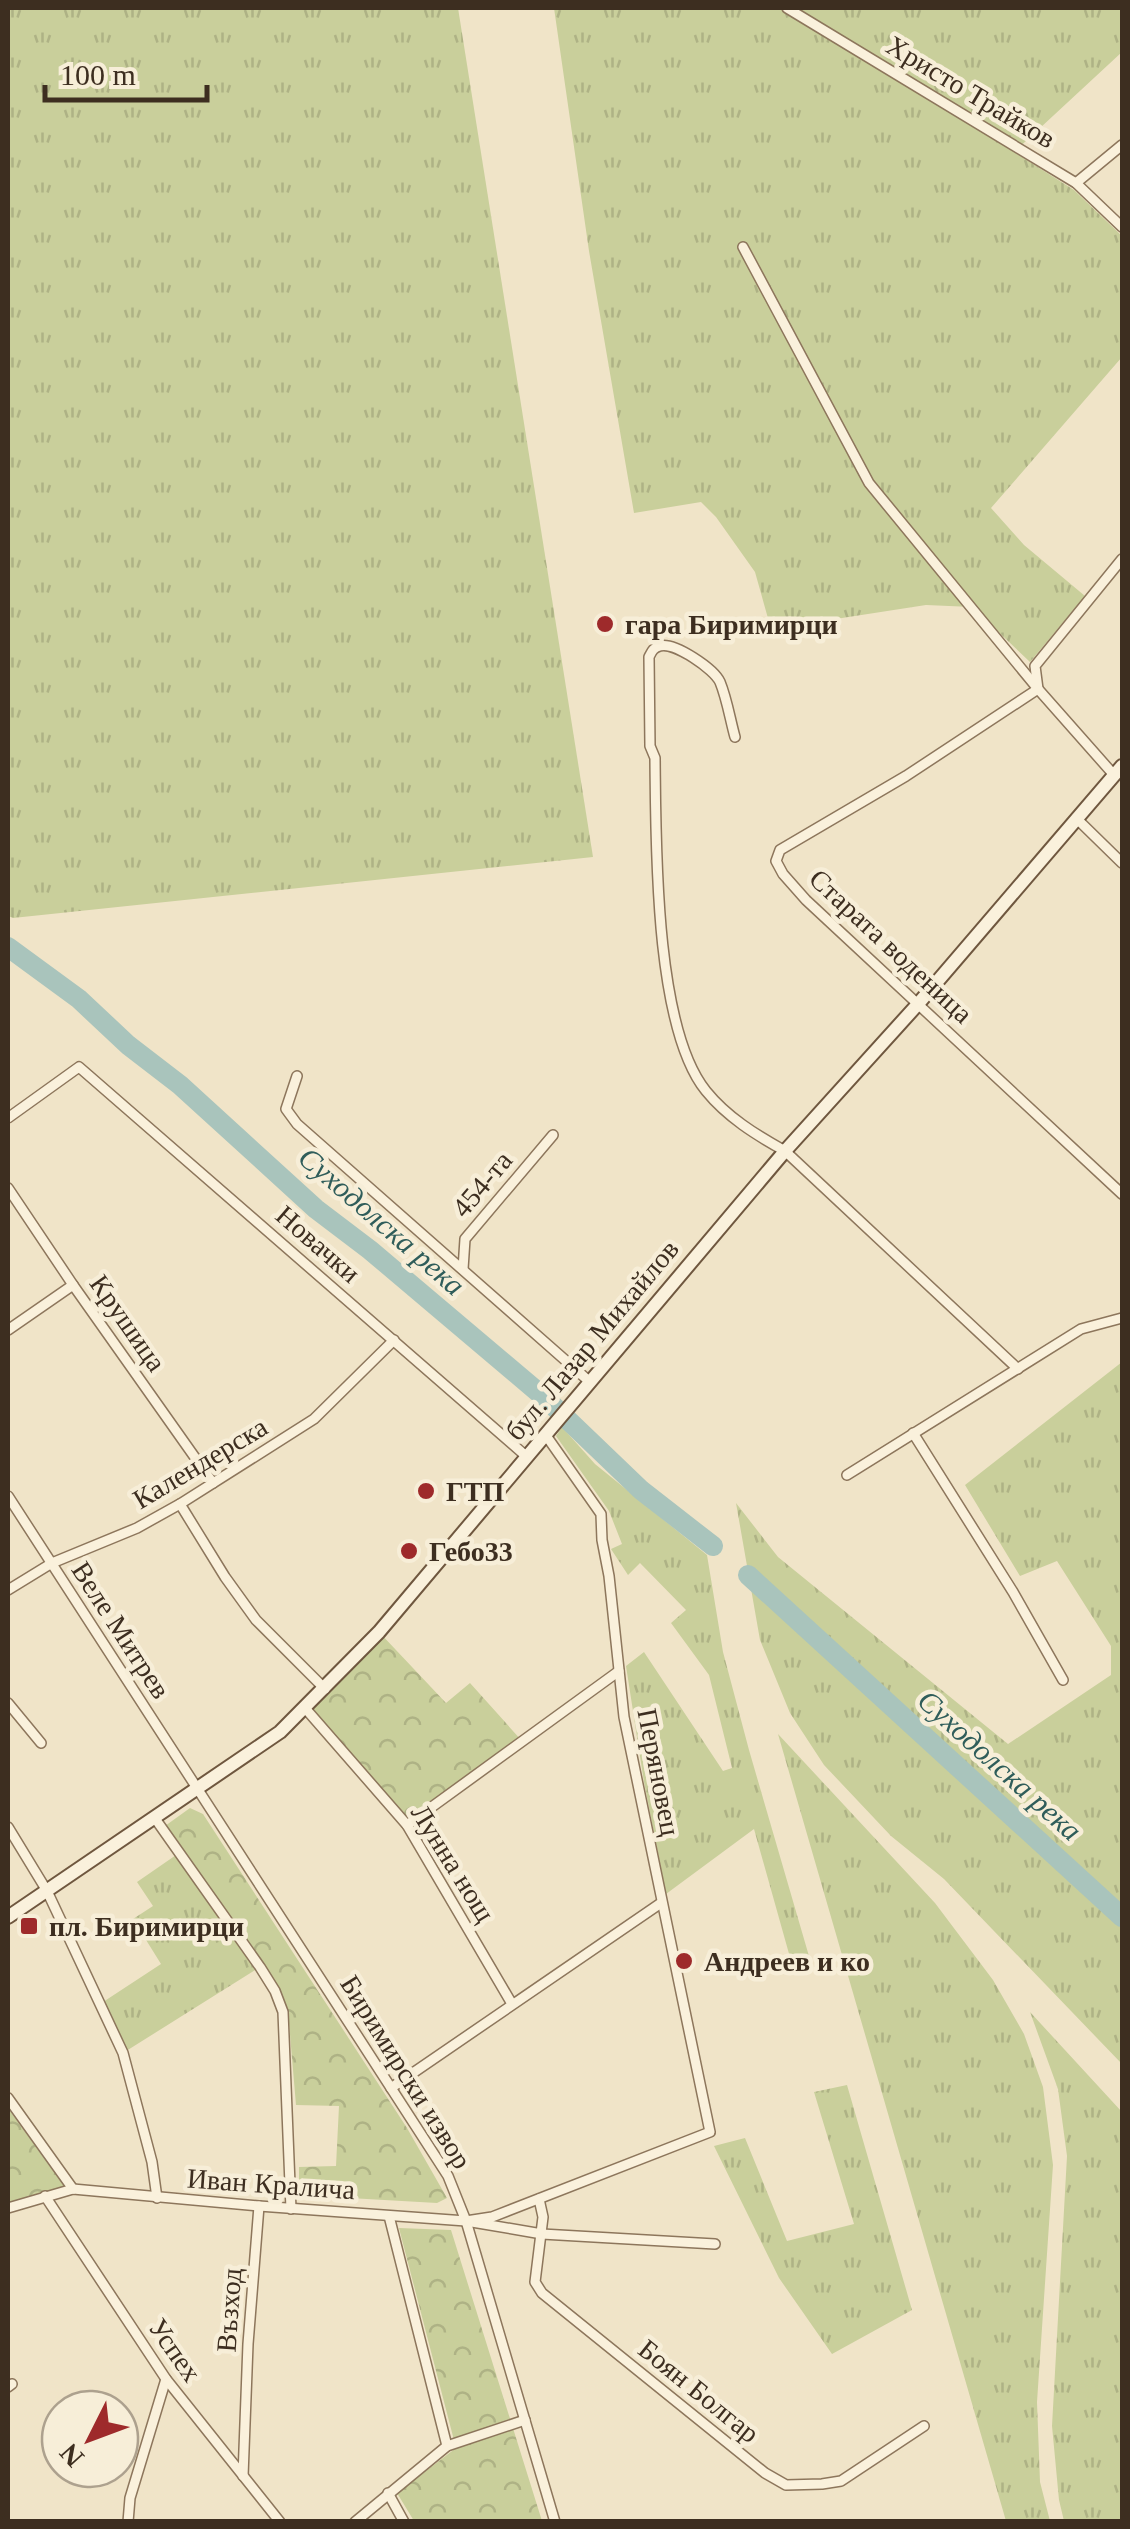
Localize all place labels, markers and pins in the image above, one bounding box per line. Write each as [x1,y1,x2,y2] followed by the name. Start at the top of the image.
[625,609,838,640] place label: гара Биримирци
[594,613,616,635] marker: гара Биримирци
[446,1476,504,1507] place label: ГТП
[415,1480,437,1502] marker: ГТП
[429,1536,513,1567] place label: Гебо33
[398,1540,420,1562] marker: Гебо33
[49,1911,244,1942] place label: пл. Биримирци
[18,1915,40,1937] marker: пл. Биримирци
[704,1946,870,1977] place label: Андреев и ко
[673,1950,695,1972] marker: Андреев и ко

